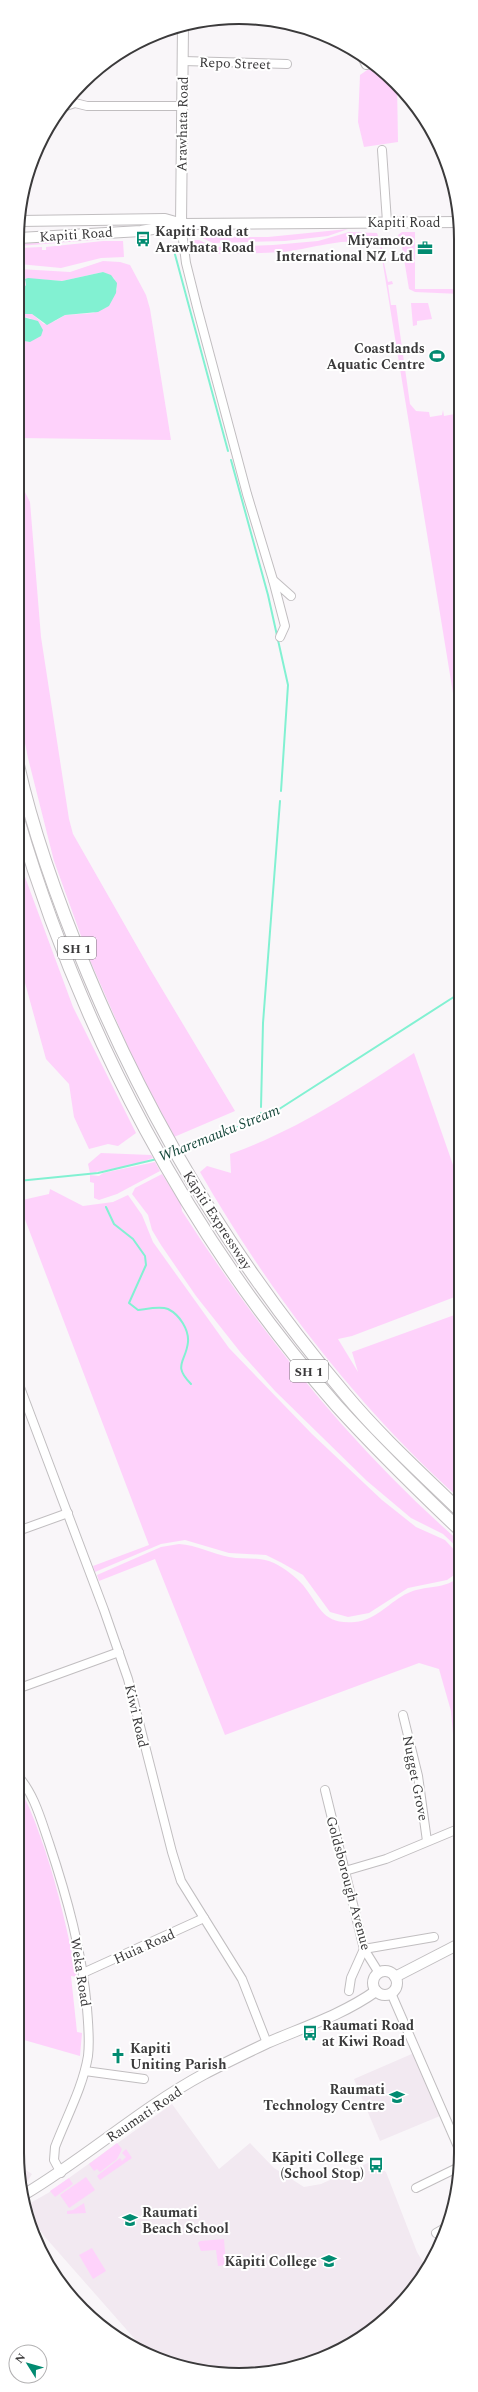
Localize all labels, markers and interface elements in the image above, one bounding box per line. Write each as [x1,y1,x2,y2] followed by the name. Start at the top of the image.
[199,52,271,75] street label: Repo Street
[171,76,194,172] street label: Arawhata Road
[367,212,441,233] street label: Kapiti Road
[39,221,114,248] street label: Kapiti Road
[155,221,254,258] place label: Kapiti Road at Arawhata Road
[134,230,152,248] bus stop icon: Kapiti Road at Arawhata Road
[276,230,413,267] place label: Miyamoto International NZ Ltd
[416,239,434,257] office icon: Miyamoto International NZ Ltd
[327,338,425,375] place label: Coastlands Aquatic Centre
[428,347,446,365] sports icon: Coastlands Aquatic Centre
[58,937,96,959] road number: SH 1
[155,1098,284,1168] water label: Wharemauku Stream
[178,1167,258,1275] street label: Kāpiti Expressway
[290,1360,328,1382] road number: SH 1
[119,1682,154,1750] street label: Kiwi Road
[397,1734,434,1823] street label: Nugget Grove
[321,1814,377,1953] street label: Goldsborough Avenue
[110,1923,179,1969] street label: Huia Road
[65,1936,96,2008] street label: Weka Road
[322,2015,414,2052] place label: Raumati Road at Kiwi Road
[301,2024,319,2042] bus stop icon: Raumati Road at Kiwi Road
[130,2038,227,2075] place label: Kapiti Uniting Parish
[109,2047,127,2065] church icon: Kapiti Uniting Parish
[263,2079,385,2116] place label: Raumati Technology Centre
[102,2081,186,2148] street label: Raumati Road
[388,2088,406,2106] school or university icon: Raumati Technology Centre
[272,2147,364,2184] place label: Kāpiti College (School Stop)
[367,2156,385,2174] bus stop icon: Kāpiti College (School Stop)
[142,2202,229,2239] place label: Raumati Beach School
[121,2211,139,2229] school or university icon: Raumati Beach School
[225,2251,317,2272] place label: Kāpiti College
[320,2252,338,2270] school or university icon: Kāpiti College
[8,2344,48,2384] north arrow
[11,2350,30,2367] text: N

